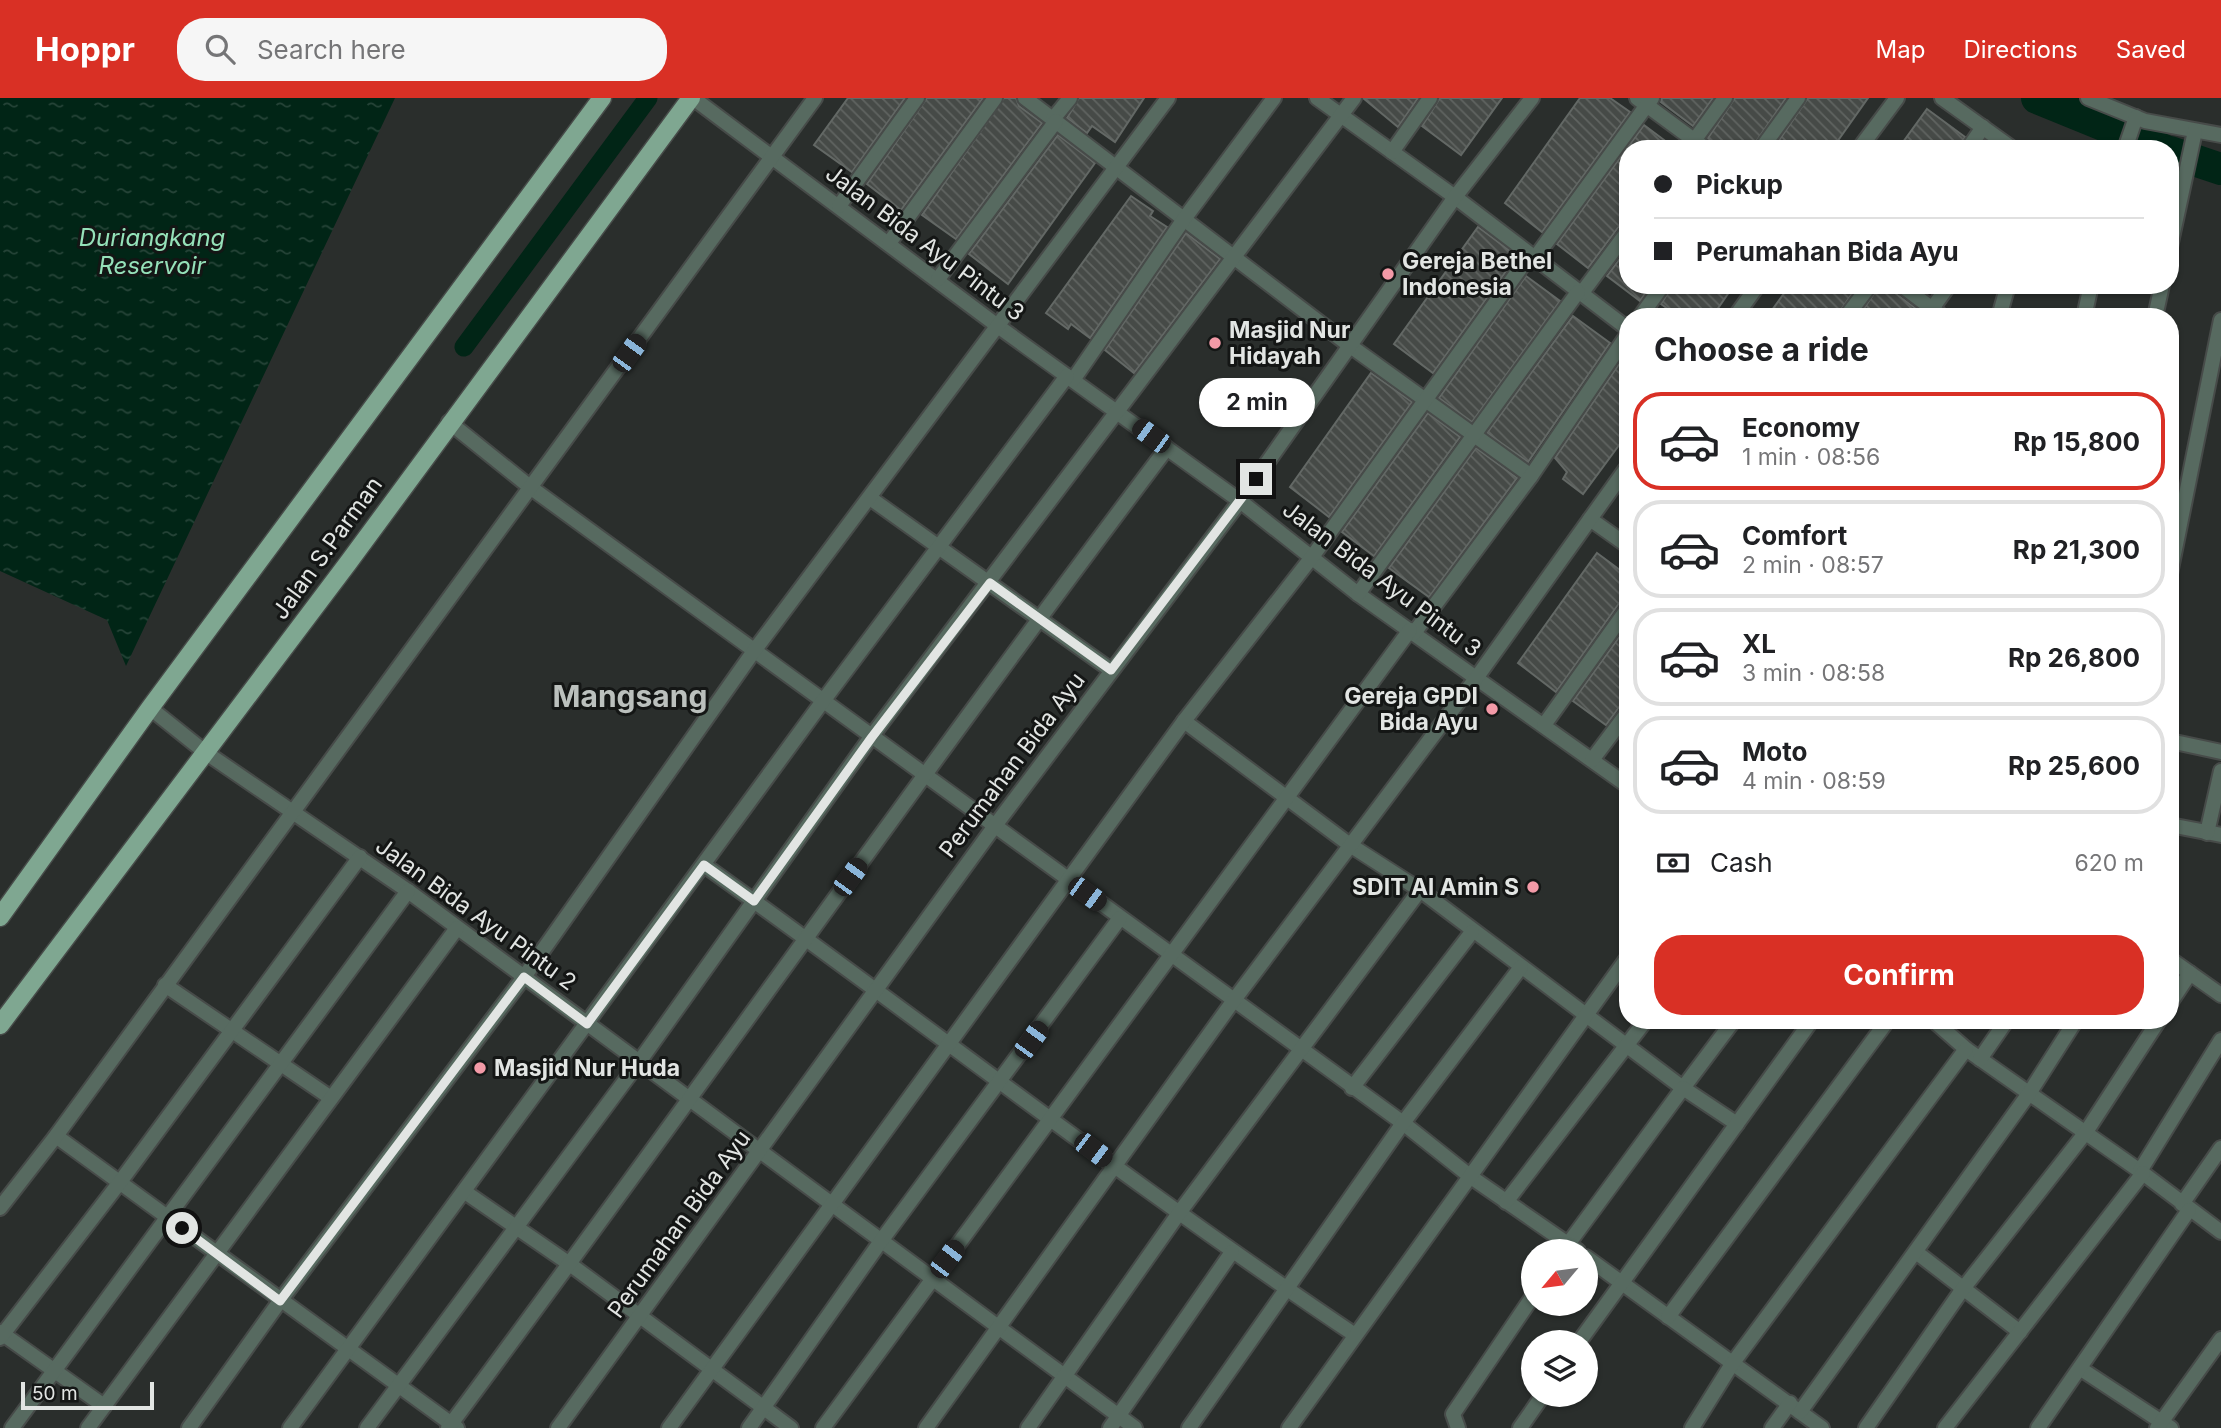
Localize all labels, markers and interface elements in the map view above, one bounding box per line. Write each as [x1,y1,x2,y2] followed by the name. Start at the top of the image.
[177,18,667,81] search box
[35,29,135,69] text: Hoppr
[201,30,239,68] icon: search
[257,34,406,65] text: Search here
[1876,35,1925,64] text: Map
[1963,35,2078,64] text: Directions
[2116,35,2186,64] text: Saved
[820,159,1030,327] street label: Jalan Bida Ayu Pintu 3
[1696,169,1783,200] text: Pickup
[79,223,225,280] water label: Duriangkang Reservoir
[1696,236,1959,267] text: Perumahan Bida Ayu
[1402,247,1552,301] place label: Gereja Bethel Indonesia
[1380,266,1396,282] marker: Gereja Bethel Indonesia
[1229,316,1350,370] place label: Masjid Nur Hidayah
[609,330,650,376] car
[1654,330,1869,369] text: Choose a ride
[1207,335,1223,351] marker: Masjid Nur Hidayah
[1198,378,1314,426] callout: 2 min
[1226,388,1288,416] text: 2 min
[1658,410,1721,473] icon: car
[1742,412,1860,443] text: Economy
[1128,415,1175,457] car
[2013,426,2140,457] text: Rp 15,800
[1742,443,1880,471] text: 1 min · 08:56
[1240,463,1272,495] route end
[266,471,388,625] street label: Jalan S.Parman
[1277,495,1487,663] street label: Jalan Bida Ayu Pintu 3
[1658,518,1721,581] icon: car
[1742,520,1847,551] text: Comfort
[2013,534,2140,565] text: Rp 21,300
[1742,551,1884,579] text: 2 min · 08:57
[1658,626,1721,689] icon: car
[1742,628,1776,659] text: XL
[2008,642,2140,673] text: Rp 26,800
[1742,659,1885,687] text: 3 min · 08:58
[933,667,1091,863] street label: Perumahan Bida Ayu
[553,678,707,714] district label: Mangsang
[1344,682,1478,736] place label: Gereja GPDI Bida Ayu
[1484,701,1500,717] marker: Gereja GPDI Bida Ayu
[1658,734,1721,797] icon: car
[1742,736,1807,767] text: Moto
[2008,750,2140,781] text: Rp 25,600
[1742,767,1886,795] text: 4 min · 08:59
[370,832,582,996] street label: Jalan Bida Ayu Pintu 2
[1654,844,1692,882] icon: cash
[1710,847,1773,878] text: Cash
[2075,849,2144,877] text: 620 m
[830,854,871,900] car
[1064,873,1111,915] car
[1352,873,1519,901] place label: SDIT Al Amin S
[1525,879,1541,895] marker: SDIT Al Amin S
[1654,935,2144,1015] button: Confirm
[1011,1017,1052,1063] car
[494,1054,680,1082] place label: Masjid Nur Huda
[472,1060,488,1076] marker: Masjid Nur Huda
[602,1125,756,1323] street label: Perumahan Bida Ayu
[1070,1129,1117,1171] car
[166,1212,198,1244] route start
[926,1236,969,1282] car
[1521,1239,1598,1316] north arrow
[1521,1239,1598,1407] map controls
[1521,1330,1598,1407] button: layers
[21,1379,154,1411] scale bar
[32,1382,78,1405] text: 50 m

